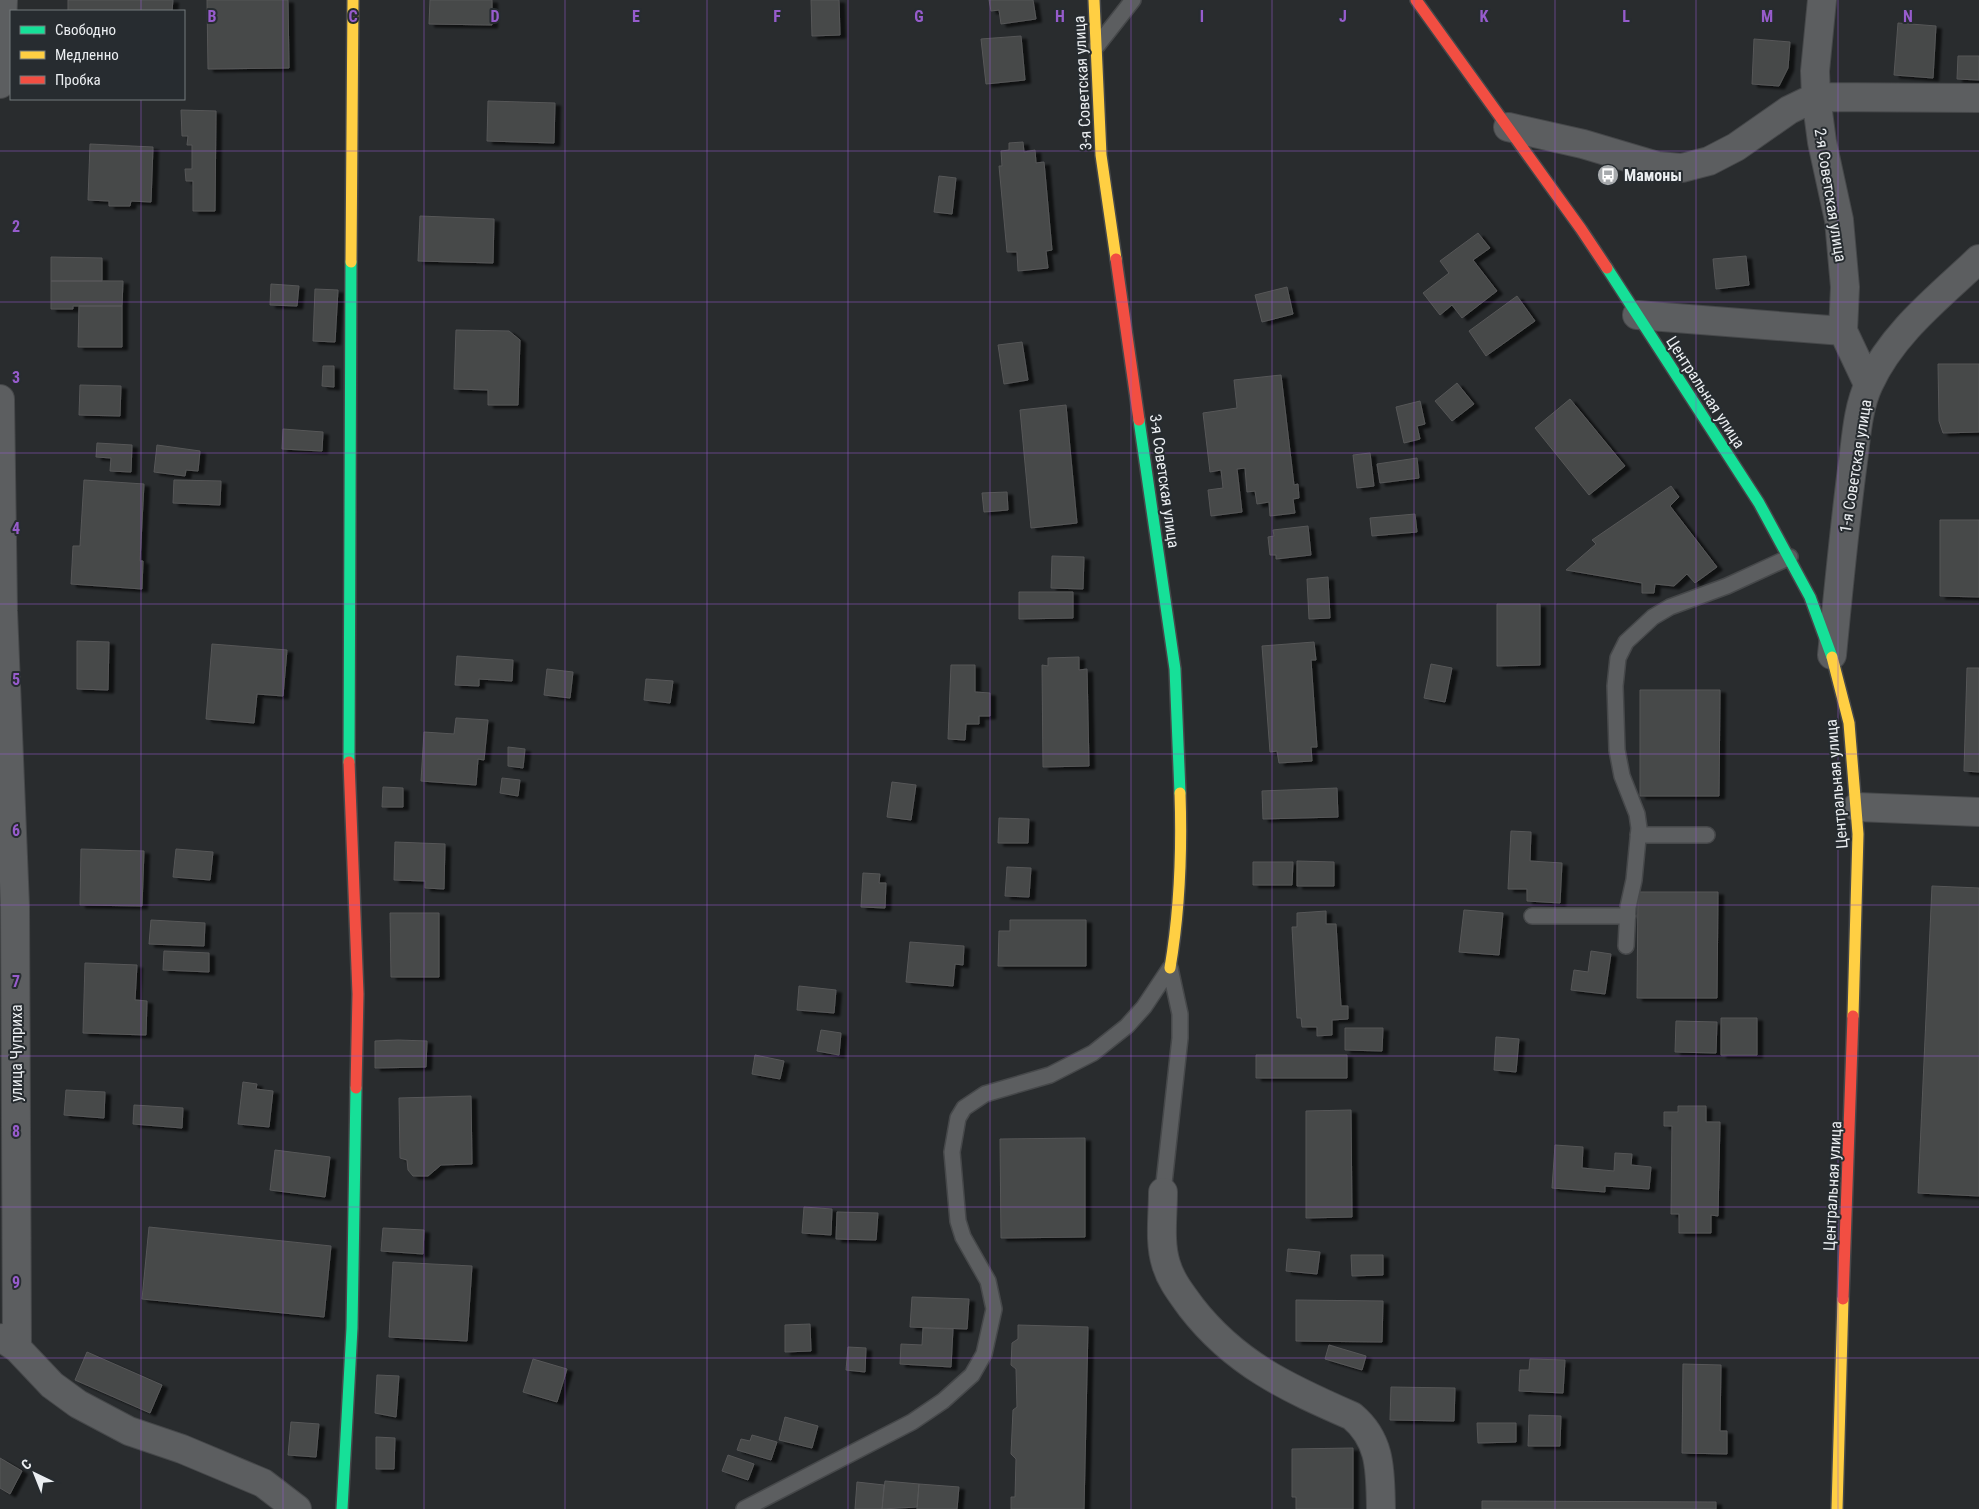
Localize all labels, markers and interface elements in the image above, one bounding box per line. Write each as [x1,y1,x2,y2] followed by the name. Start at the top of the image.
[208,7,217,26] text: B
[348,7,358,26] text: C
[490,7,500,26] text: D
[632,7,640,26] text: E
[773,7,781,26] text: F
[914,7,924,26] text: G
[1055,7,1065,26] text: H
[1200,7,1204,26] text: I
[1339,7,1347,26] text: J
[1480,7,1489,26] text: K
[1622,7,1630,26] text: L
[1761,7,1773,26] text: M
[1903,7,1913,26] text: N
[10,10,185,100] legend
[1069,15,1096,151] street label: 3-я Советская улица
[55,21,116,39] text: Свободно
[55,46,119,64] text: Медленно
[55,71,101,89] text: Пробка
[1811,127,1850,263] street label: 2-я Советская улица
[1596,163,1620,187] bus stop icon: Мамоны
[1624,166,1682,185] place label: Мамоны
[12,217,20,236] text: 2
[1662,333,1749,452] street label: Центральная улица
[12,368,20,387] text: 3
[1836,398,1875,534] street label: 1-я Советская улица
[1146,413,1183,549] street label: 3-я Советская улица
[12,519,20,538] text: 4
[12,670,20,689] text: 5
[1821,718,1852,850] street label: Центральная улица
[12,821,20,840] text: 6
[12,972,20,991] text: 7
[7,1004,26,1102] street label: улица Чуприха
[1820,1121,1845,1251] street label: Центральная улица
[12,1122,20,1141] text: 8
[12,1273,20,1292] text: 9
[10,1449,60,1499] north arrow
[18,1456,35,1473] text: С

